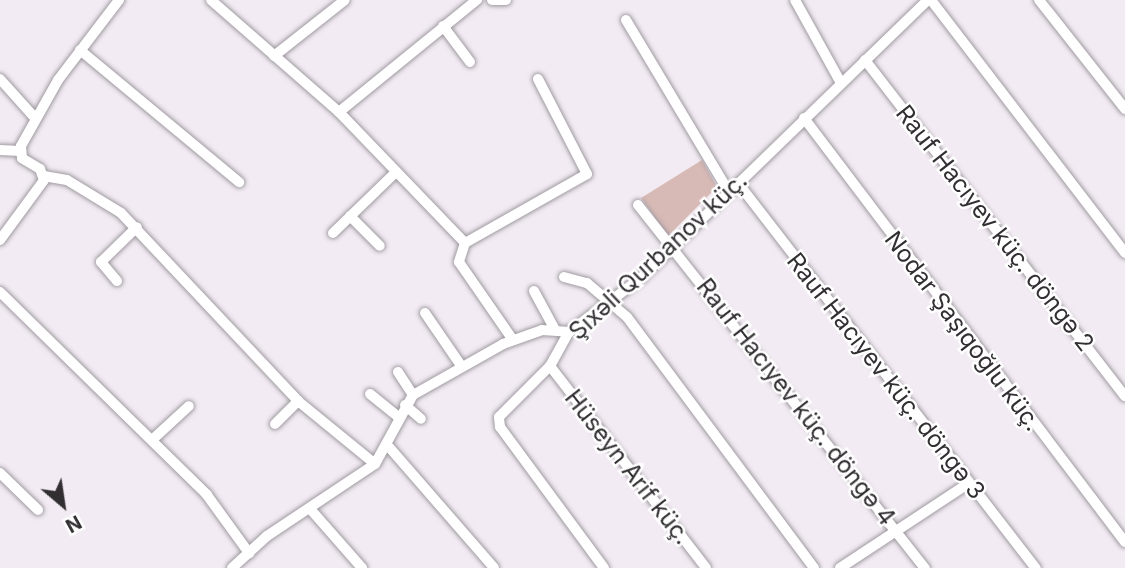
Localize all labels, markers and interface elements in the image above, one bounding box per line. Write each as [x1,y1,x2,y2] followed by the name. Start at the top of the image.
[890,99,1100,357] street label: Rauf Hacıyev küç. döngə 2
[563,166,753,346] street label: Şıxəli Qurbanov küç.
[879,226,1047,436] street label: Nodar Şaşıqoğlu küç.
[781,247,991,505] street label: Rauf Hacıyev küç. döngə 3
[691,273,901,531] street label: Rauf Hacıyev küç. döngə 4
[559,384,697,550] street label: Hüseyn Arif küç.
[28,470,98,540] north arrow
[62,510,85,537] text: N

